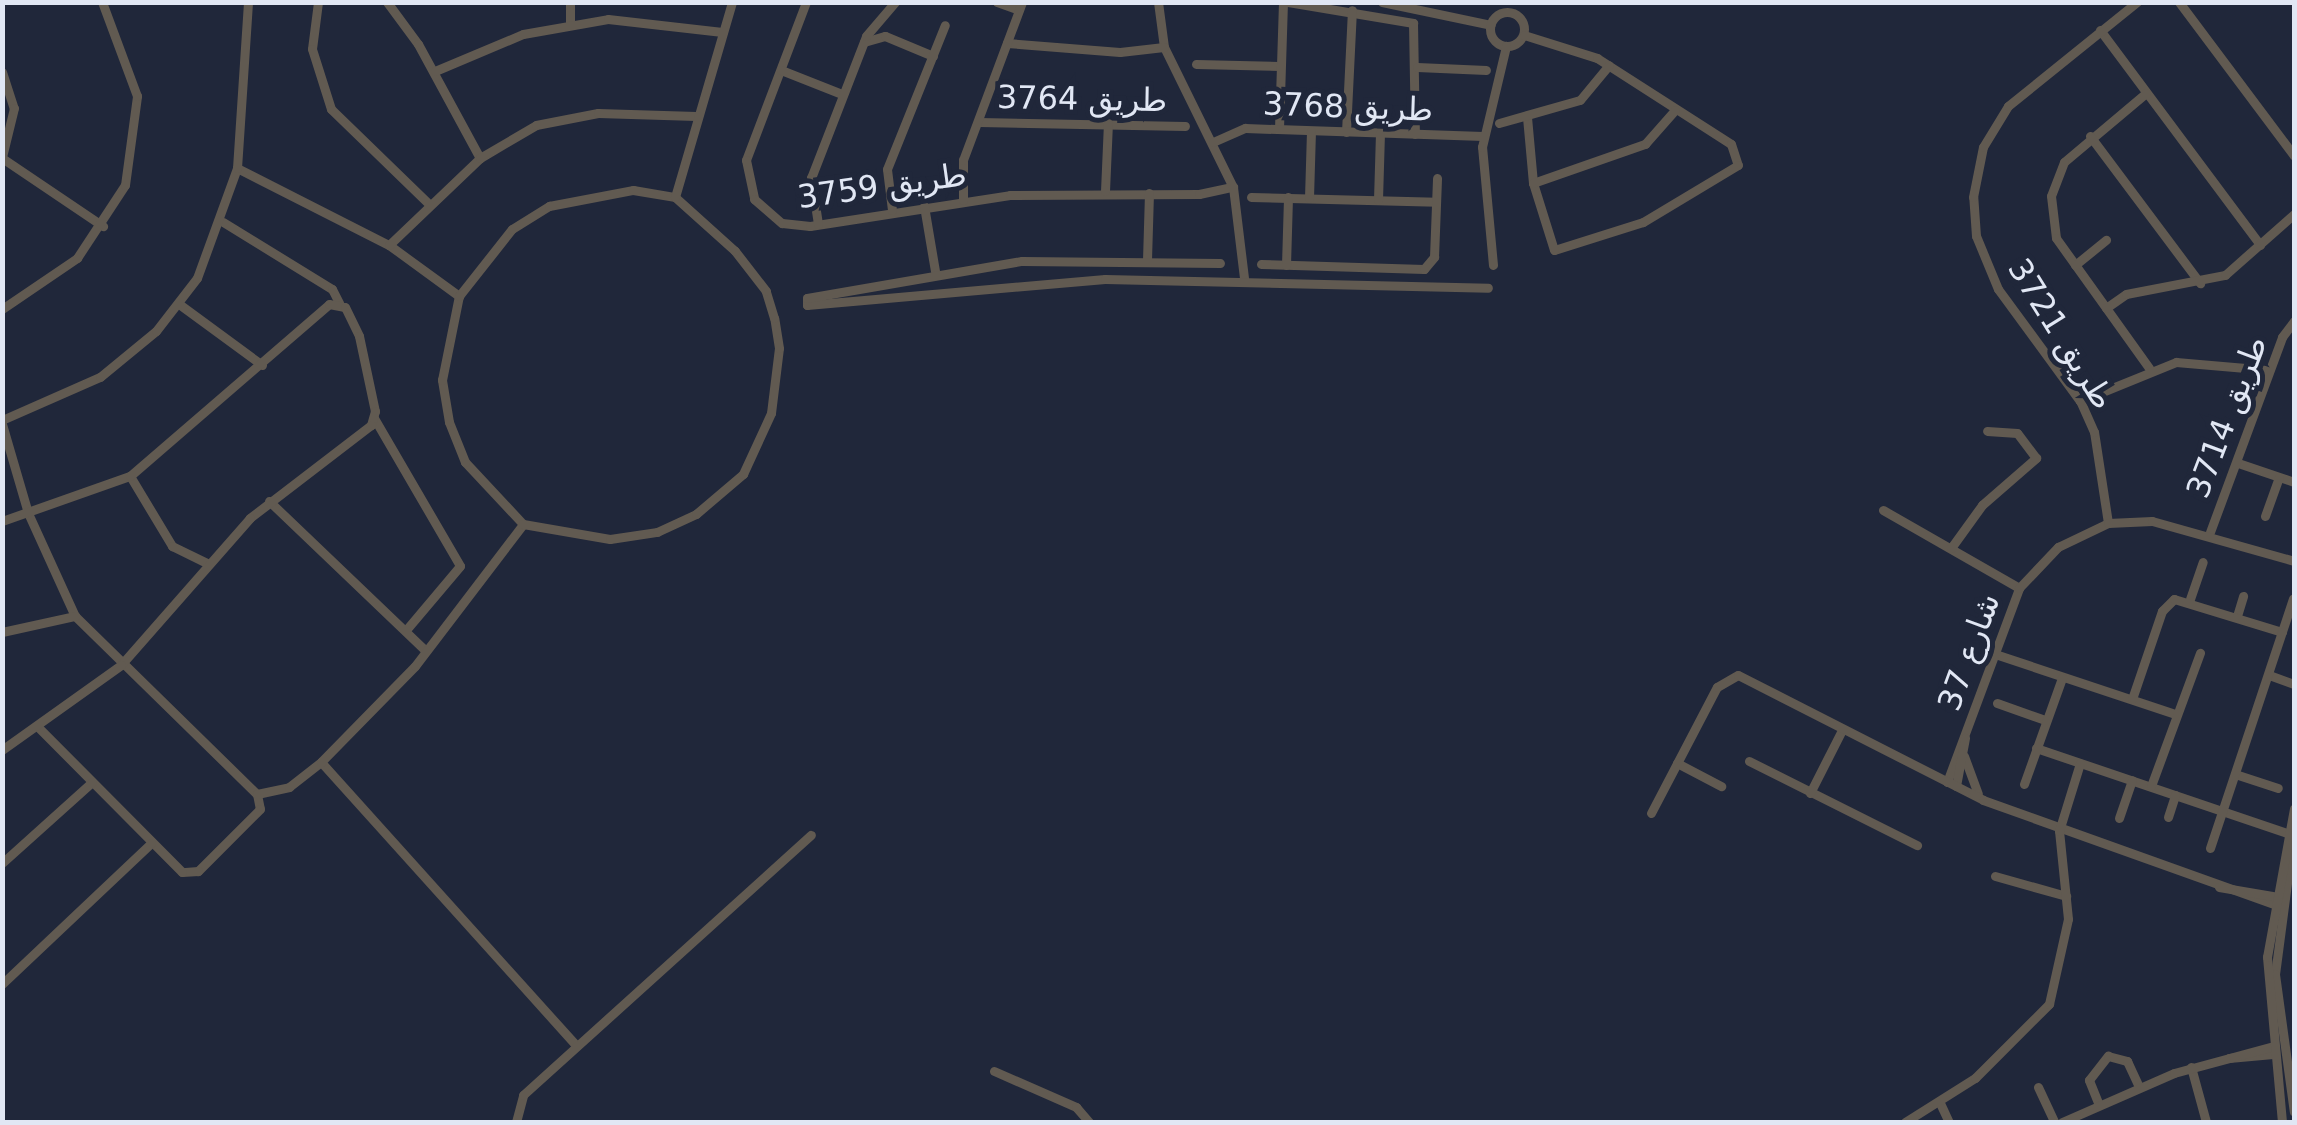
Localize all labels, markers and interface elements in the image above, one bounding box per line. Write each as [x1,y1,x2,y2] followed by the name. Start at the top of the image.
[997,78,1167,120] street label: طريق 3764
[1262,85,1434,129] street label: طريق 3768
[795,155,969,217] street label: طريق 3759
[2000,252,2122,416] street label: طريق 3721
[2179,331,2275,503] street label: طريق 3714
[1930,588,2008,716] street label: شارع 37

